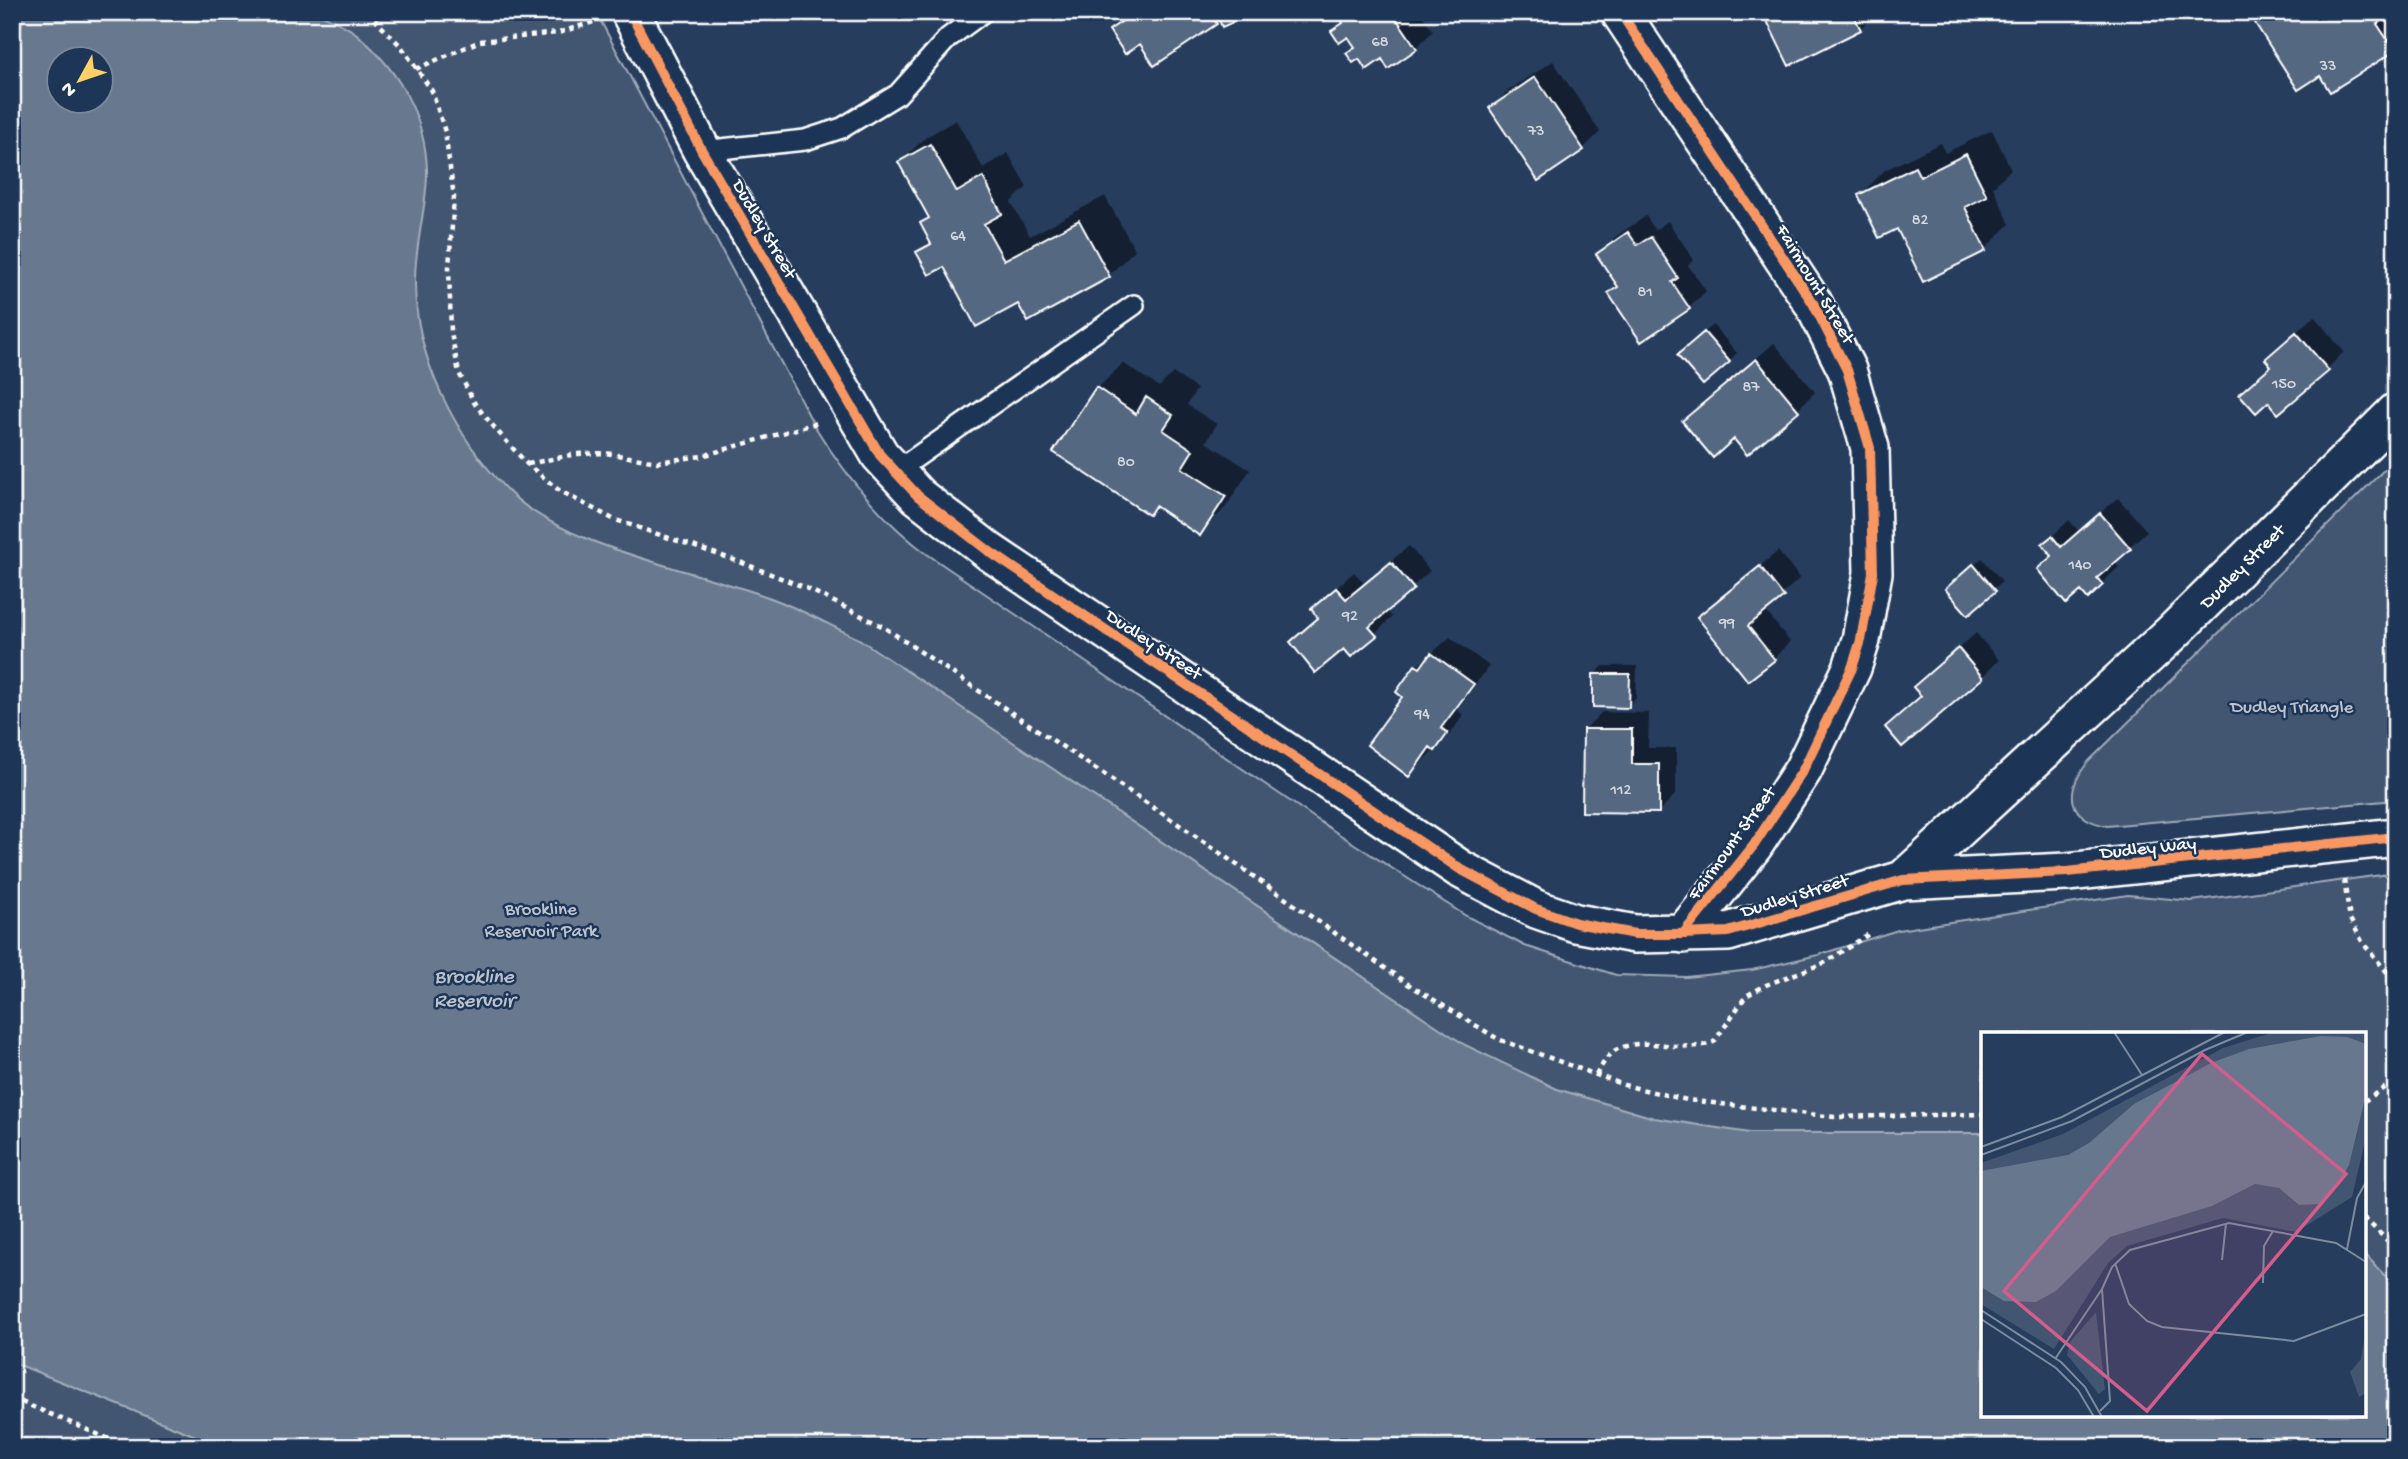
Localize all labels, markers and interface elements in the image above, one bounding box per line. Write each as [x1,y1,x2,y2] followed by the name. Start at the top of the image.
[1372,34,1389,53] house number: 68
[46,46,116,116] north arrow
[2319,58,2336,77] house number: 33
[57,77,82,101] text: N
[1527,123,1544,142] house number: 73
[724,174,802,285] street label: Dudley Street
[1912,212,1928,231] house number: 82
[1769,220,1860,351] street label: Fairmount Street
[950,228,966,247] house number: 64
[1637,284,1653,303] house number: 81
[2271,376,2296,395] house number: 150
[1742,379,1760,398] house number: 87
[1117,454,1135,473] house number: 80
[2195,519,2292,616] street label: Dudley Street
[2067,557,2092,576] house number: 140
[1099,604,1207,688] street label: Dudley Street
[1341,608,1358,627] house number: 92
[1718,615,1735,634] house number: 99
[2229,697,2354,720] park label: Dudley Triangle
[1413,706,1430,725] house number: 94
[1683,781,1783,906] street label: Fairmount Street
[1610,782,1632,801] house number: 112
[2097,833,2198,866] street label: Dudley Way
[1737,869,1854,925] street label: Dudley Street
[484,899,599,944] park label: Brookline Reservoir Park
[434,966,519,1015] water label: Brookline Reservoir
[1981,1032,2366,1417] inset map

